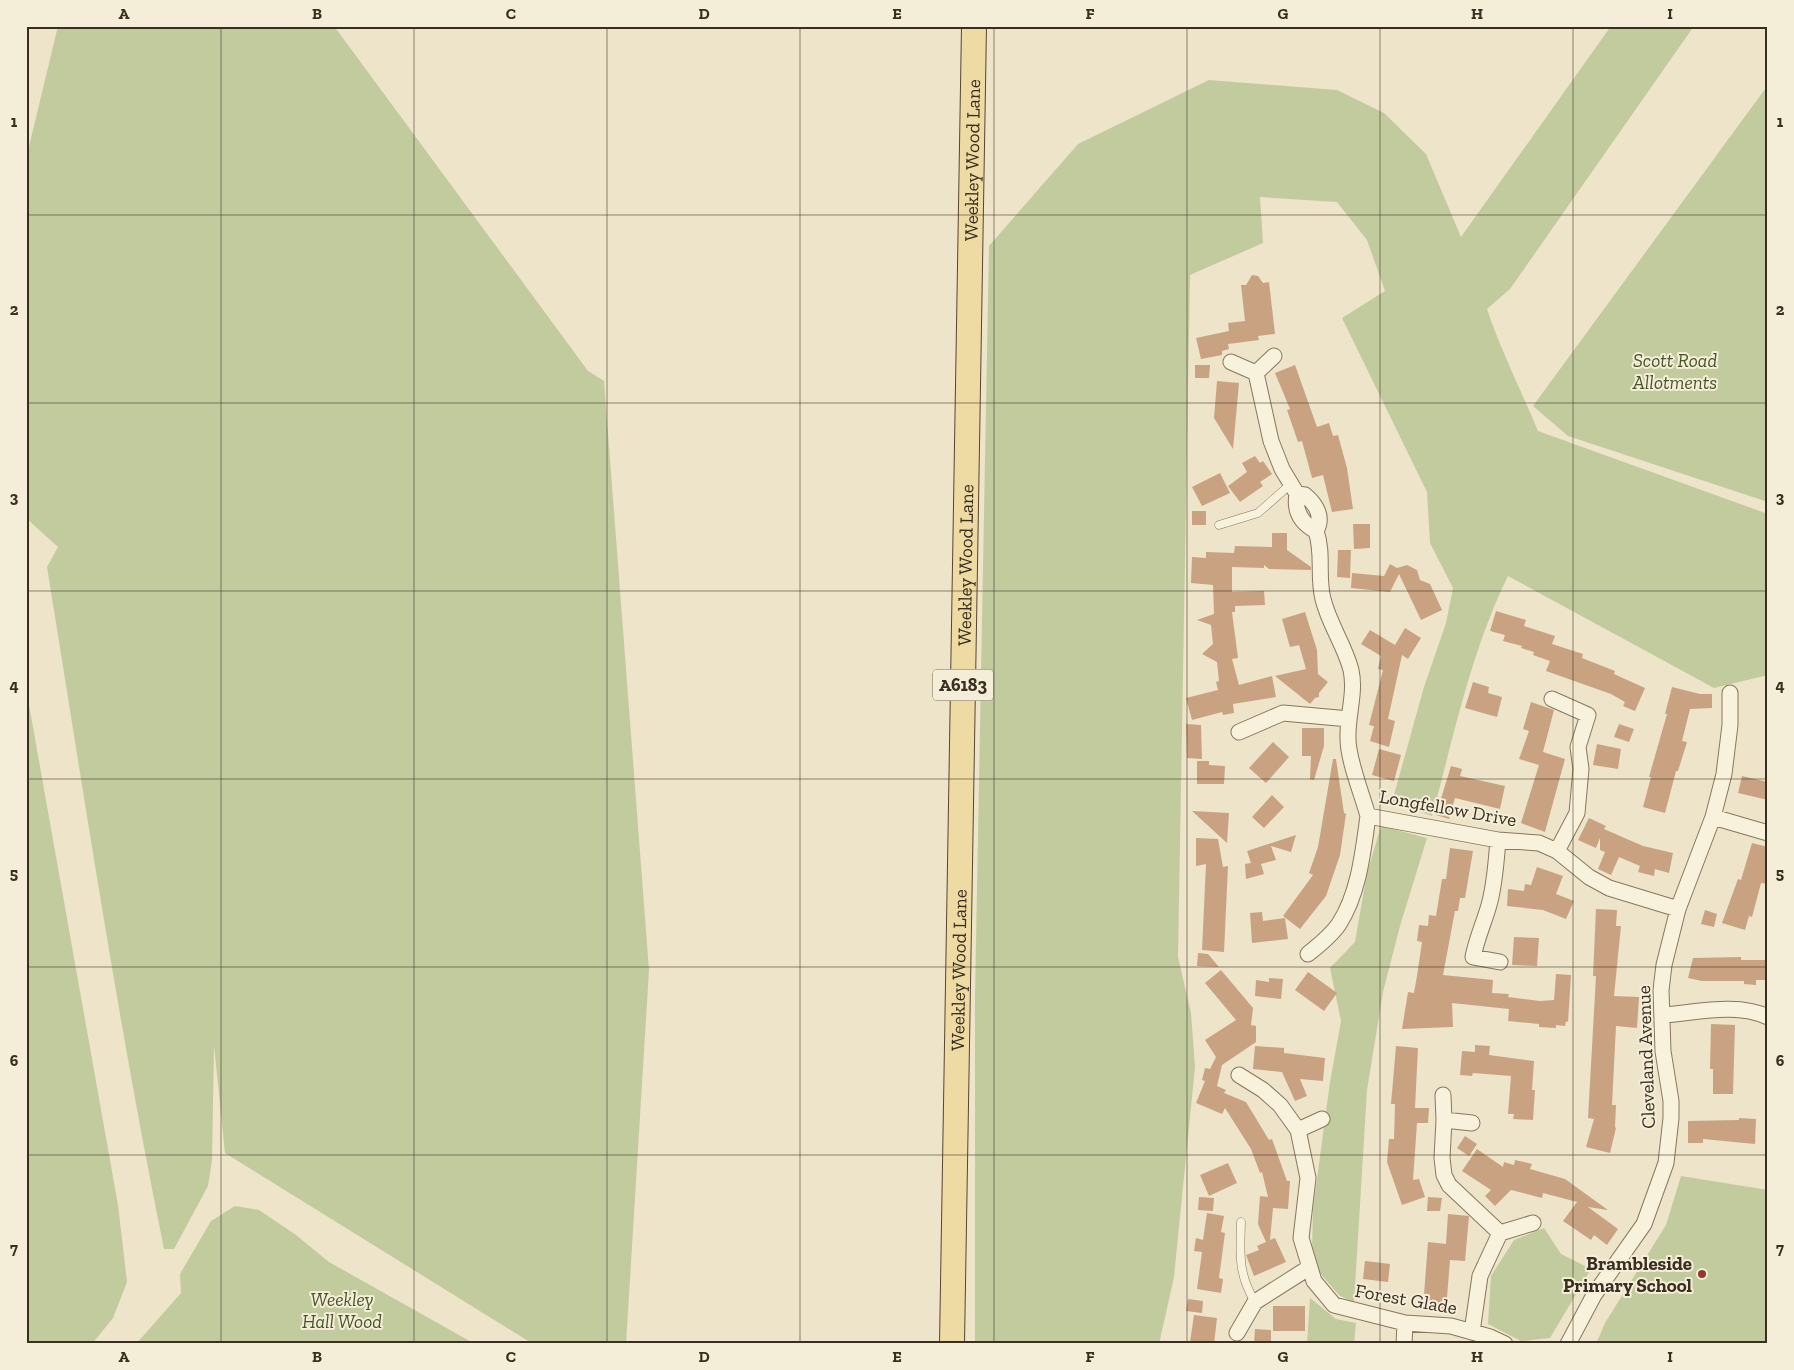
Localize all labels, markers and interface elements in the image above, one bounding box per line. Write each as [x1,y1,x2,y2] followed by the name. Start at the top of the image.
[119,4,130,23] text: A
[312,4,322,23] text: B
[506,4,516,23] text: C
[698,4,710,23] text: D
[892,4,902,23] text: E
[1085,4,1095,23] text: F
[1278,4,1289,23] text: G
[1471,4,1483,23] text: H
[1667,4,1673,23] text: I
[959,79,985,241] street label: Weekley Wood Lane
[11,112,18,131] text: 1
[1777,112,1784,131] text: 1
[10,300,19,319] text: 2
[1776,300,1785,319] text: 2
[1632,349,1717,394] park label: Scott Road Allotments
[952,484,978,646] street label: Weekley Wood Lane
[10,488,19,507] text: 3
[1776,488,1785,507] text: 3
[933,670,993,700] road number: A6183
[9,676,19,695] text: 4
[1775,676,1785,695] text: 4
[1378,785,1519,831] street label: Longfellow Drive
[10,864,18,883] text: 5
[1776,864,1784,883] text: 5
[945,889,971,1051] street label: Weekley Wood Lane
[1632,985,1660,1129] street label: Cleveland Avenue
[10,1051,19,1070] text: 6
[1776,1051,1785,1070] text: 6
[10,1239,18,1258] text: 7
[1776,1239,1784,1258] text: 7
[1563,1252,1693,1297] place label: Brambleside Primary School
[1696,1268,1708,1280] marker: Brambleside Primary School
[1353,1279,1459,1319] street label: Forest Glade
[302,1288,382,1333] park label: Weekley Hall Wood
[119,1347,130,1366] text: A
[312,1347,322,1366] text: B
[506,1347,516,1366] text: C
[698,1347,710,1366] text: D
[892,1347,902,1366] text: E
[1085,1347,1095,1366] text: F
[1278,1347,1289,1366] text: G
[1471,1347,1483,1366] text: H
[1667,1347,1673,1366] text: I

